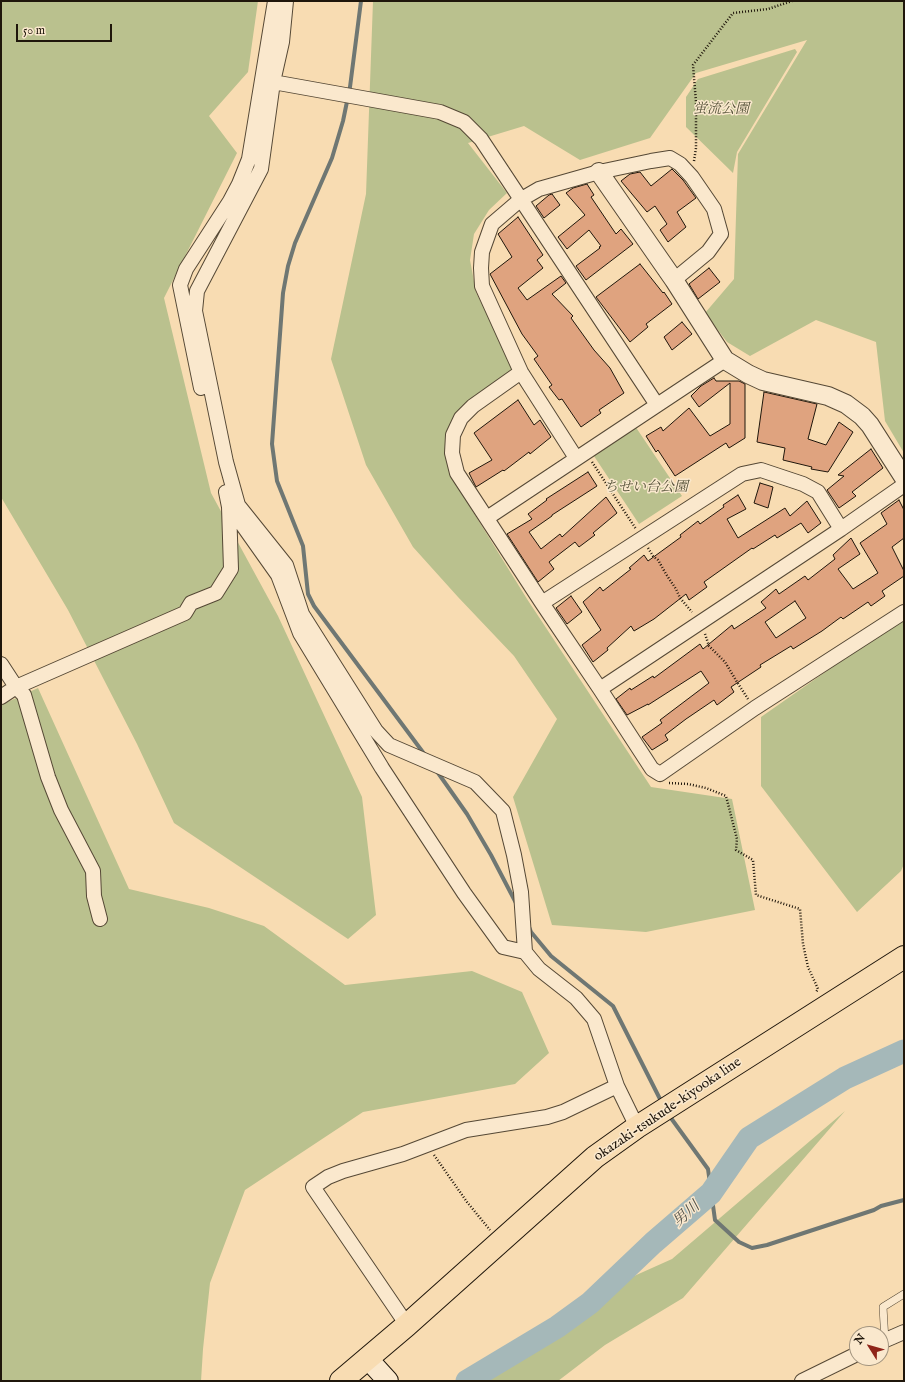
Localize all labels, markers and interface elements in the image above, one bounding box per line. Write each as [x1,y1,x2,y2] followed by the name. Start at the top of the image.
[18,16,114,42] scale bar
[23,23,45,38] text: 50 m
[693,102,749,118] park label: 蛍流公園
[604,480,688,496] park label: ちせい台公園
[591,1054,745,1166] street label: okazaki-tsukude-kiyooka line
[670,1198,704,1232] water label: 男川
[849,1326,889,1366] north arrow
[852,1331,869,1347] text: N

